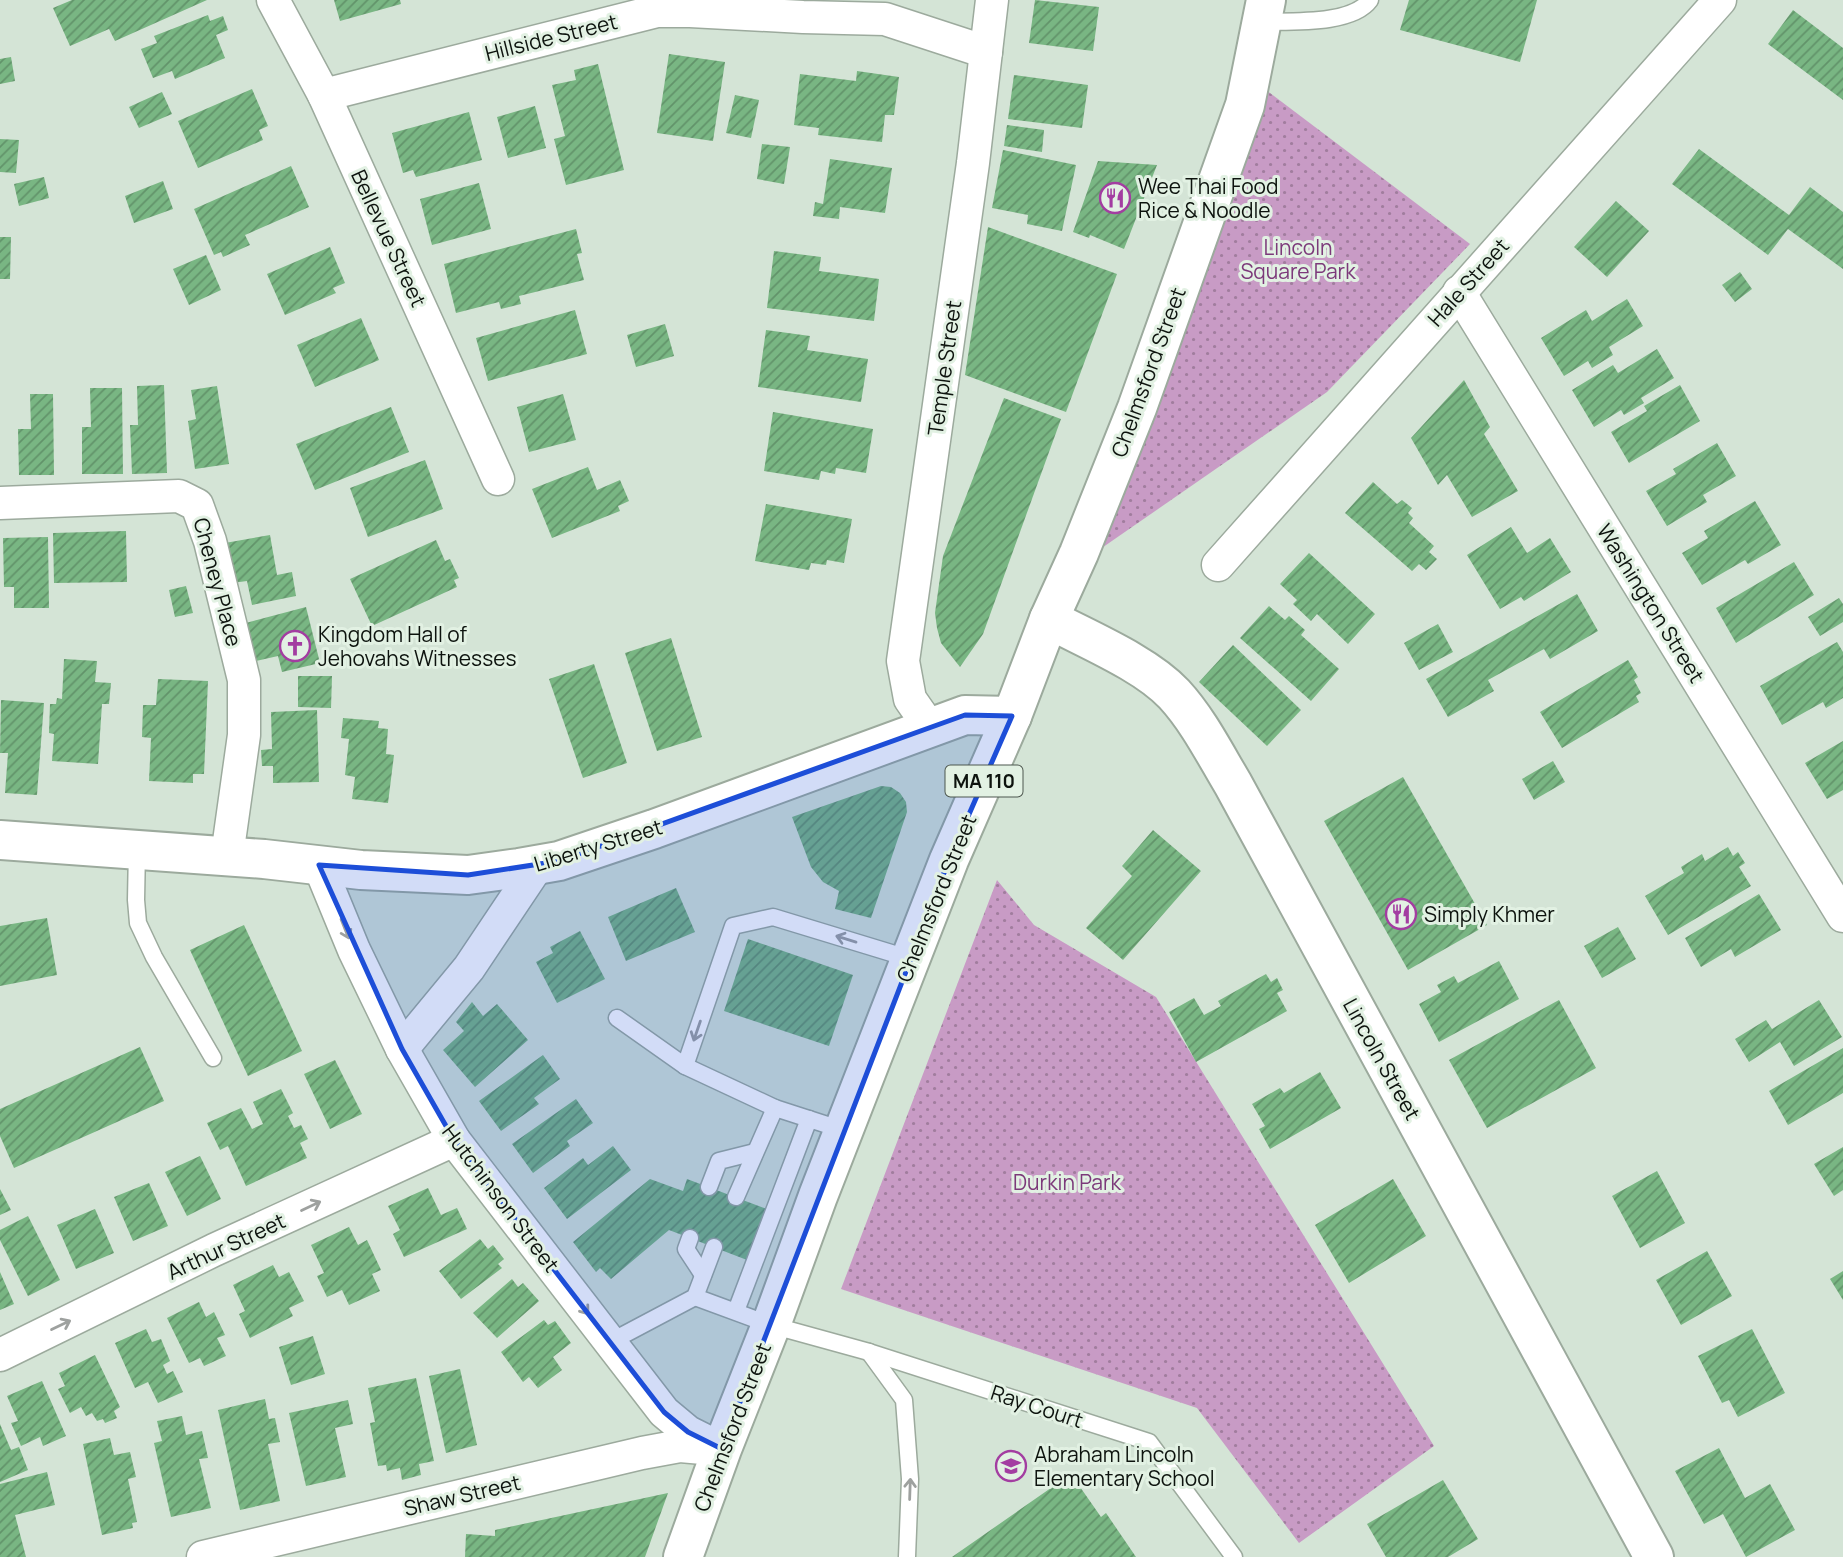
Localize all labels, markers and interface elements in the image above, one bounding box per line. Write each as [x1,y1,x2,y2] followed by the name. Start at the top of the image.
[482,7,620,67] street label: Hillside Street
[345,165,433,311] street label: Bellevue Street
[1138,172,1278,224] place label: Wee Thai Food Rice & Noodle
[1098,181,1132,215] restaurant icon: Wee Thai Food Rice & Noodle
[1421,232,1515,332] street label: Hale Street
[1240,233,1356,285] park label: Lincoln Square Park
[1104,283,1192,461] street label: Chelmsford Street
[921,299,967,437] street label: Temple Street
[187,515,249,649] street label: Cheney Place
[1591,518,1711,688] street label: Washington Street
[318,620,516,672] place label: Kingdom Hall of Jehovahs Witnesses
[278,629,312,663] church icon: Kingdom Hall of Jehovahs Witnesses
[946,766,1023,796] road number: MA 110
[890,810,982,986] street label: Chelmsford Street
[530,812,666,878] street label: Liberty Street
[1384,897,1418,931] restaurant icon: Simply Khmer
[1424,900,1555,928] place label: Simply Khmer
[339,917,352,939] one-way arrow
[835,932,857,945] one-way arrow
[1337,993,1427,1125] street label: Lincoln Street
[690,1019,702,1041] one-way arrow
[436,1118,566,1278] street label: Hutchinson Street
[1013,1168,1122,1196] park label: Durkin Park
[300,1199,321,1212] one-way arrow
[162,1206,290,1286] street label: Arthur Street
[575,1296,590,1315] one-way arrow
[50,1318,71,1332] one-way arrow
[687,1339,777,1515] street label: Chelmsford Street
[987,1378,1087,1434] street label: Ray Court
[1034,1440,1215,1492] place label: Abraham Lincoln Elementary School
[994,1449,1028,1483] school or university icon: Abraham Lincoln Elementary School
[401,1468,523,1522] street label: Shaw Street
[903,1478,916,1501] one-way arrow

